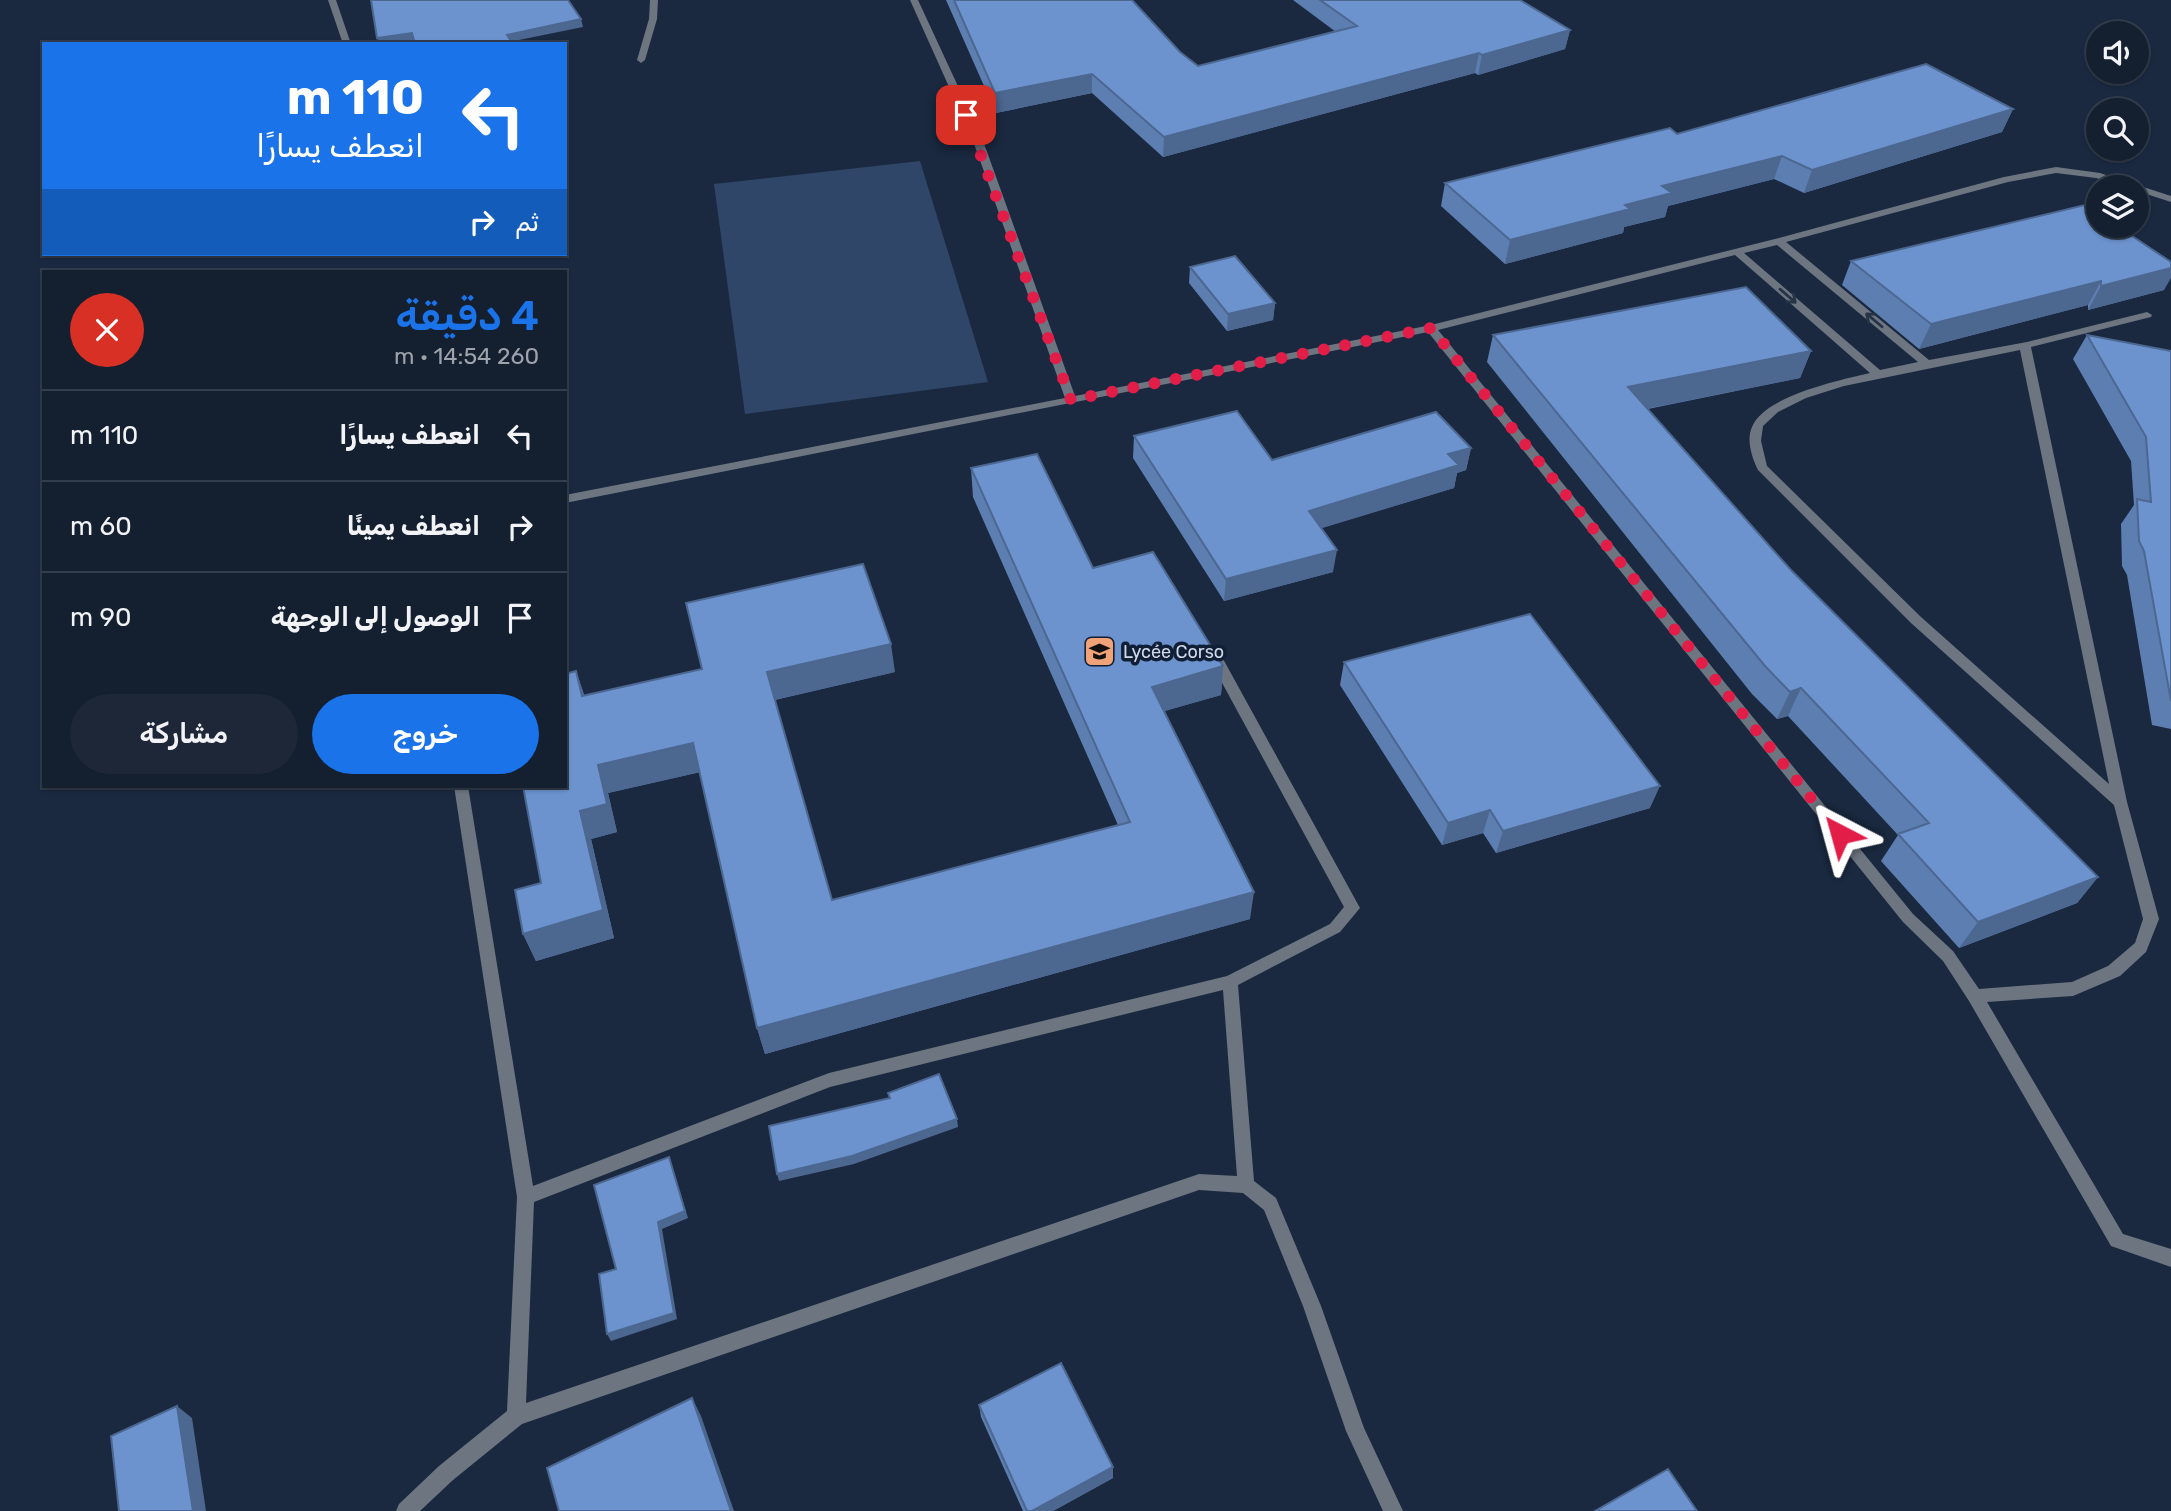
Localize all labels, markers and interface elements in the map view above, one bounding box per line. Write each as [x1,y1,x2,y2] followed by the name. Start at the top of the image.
[2086,21,2149,238] map controls
[2086,21,2149,84] button: sound
[287,68,424,126] text: 110 m
[448,70,539,161] icon: left
[936,85,996,145] pin
[947,96,985,134] icon: arrive
[2086,98,2149,161] button: search
[256,127,424,165] text: انعطف يسارًا
[2086,175,2149,238] button: layers
[463,203,501,241] icon: right
[515,207,539,238] text: ثم
[1779,288,1797,304] one-way arrow
[395,291,539,341] text: 4 دقيقة
[70,293,144,367] button: close
[1865,312,1883,328] one-way arrow
[394,342,539,370] text: 260 m · 14:54
[501,417,539,455] icon: left
[70,420,138,451] text: 110 m
[339,420,480,451] text: انعطف يسارًا
[501,508,539,546] icon: right
[70,511,132,542] text: 60 m
[347,511,480,542] text: انعطف يمينًا
[501,599,539,637] icon: arrive
[70,602,131,633] text: 90 m
[271,602,480,633] text: الوصول إلى الوجهة
[1083,635,1117,669] school or university icon: Lycée Corso
[1123,641,1224,663] place label: Lycée Corso
[70,694,298,774] button: مشاركة
[312,694,539,774] button: خروج
[1803,797,1877,871] position arrow

